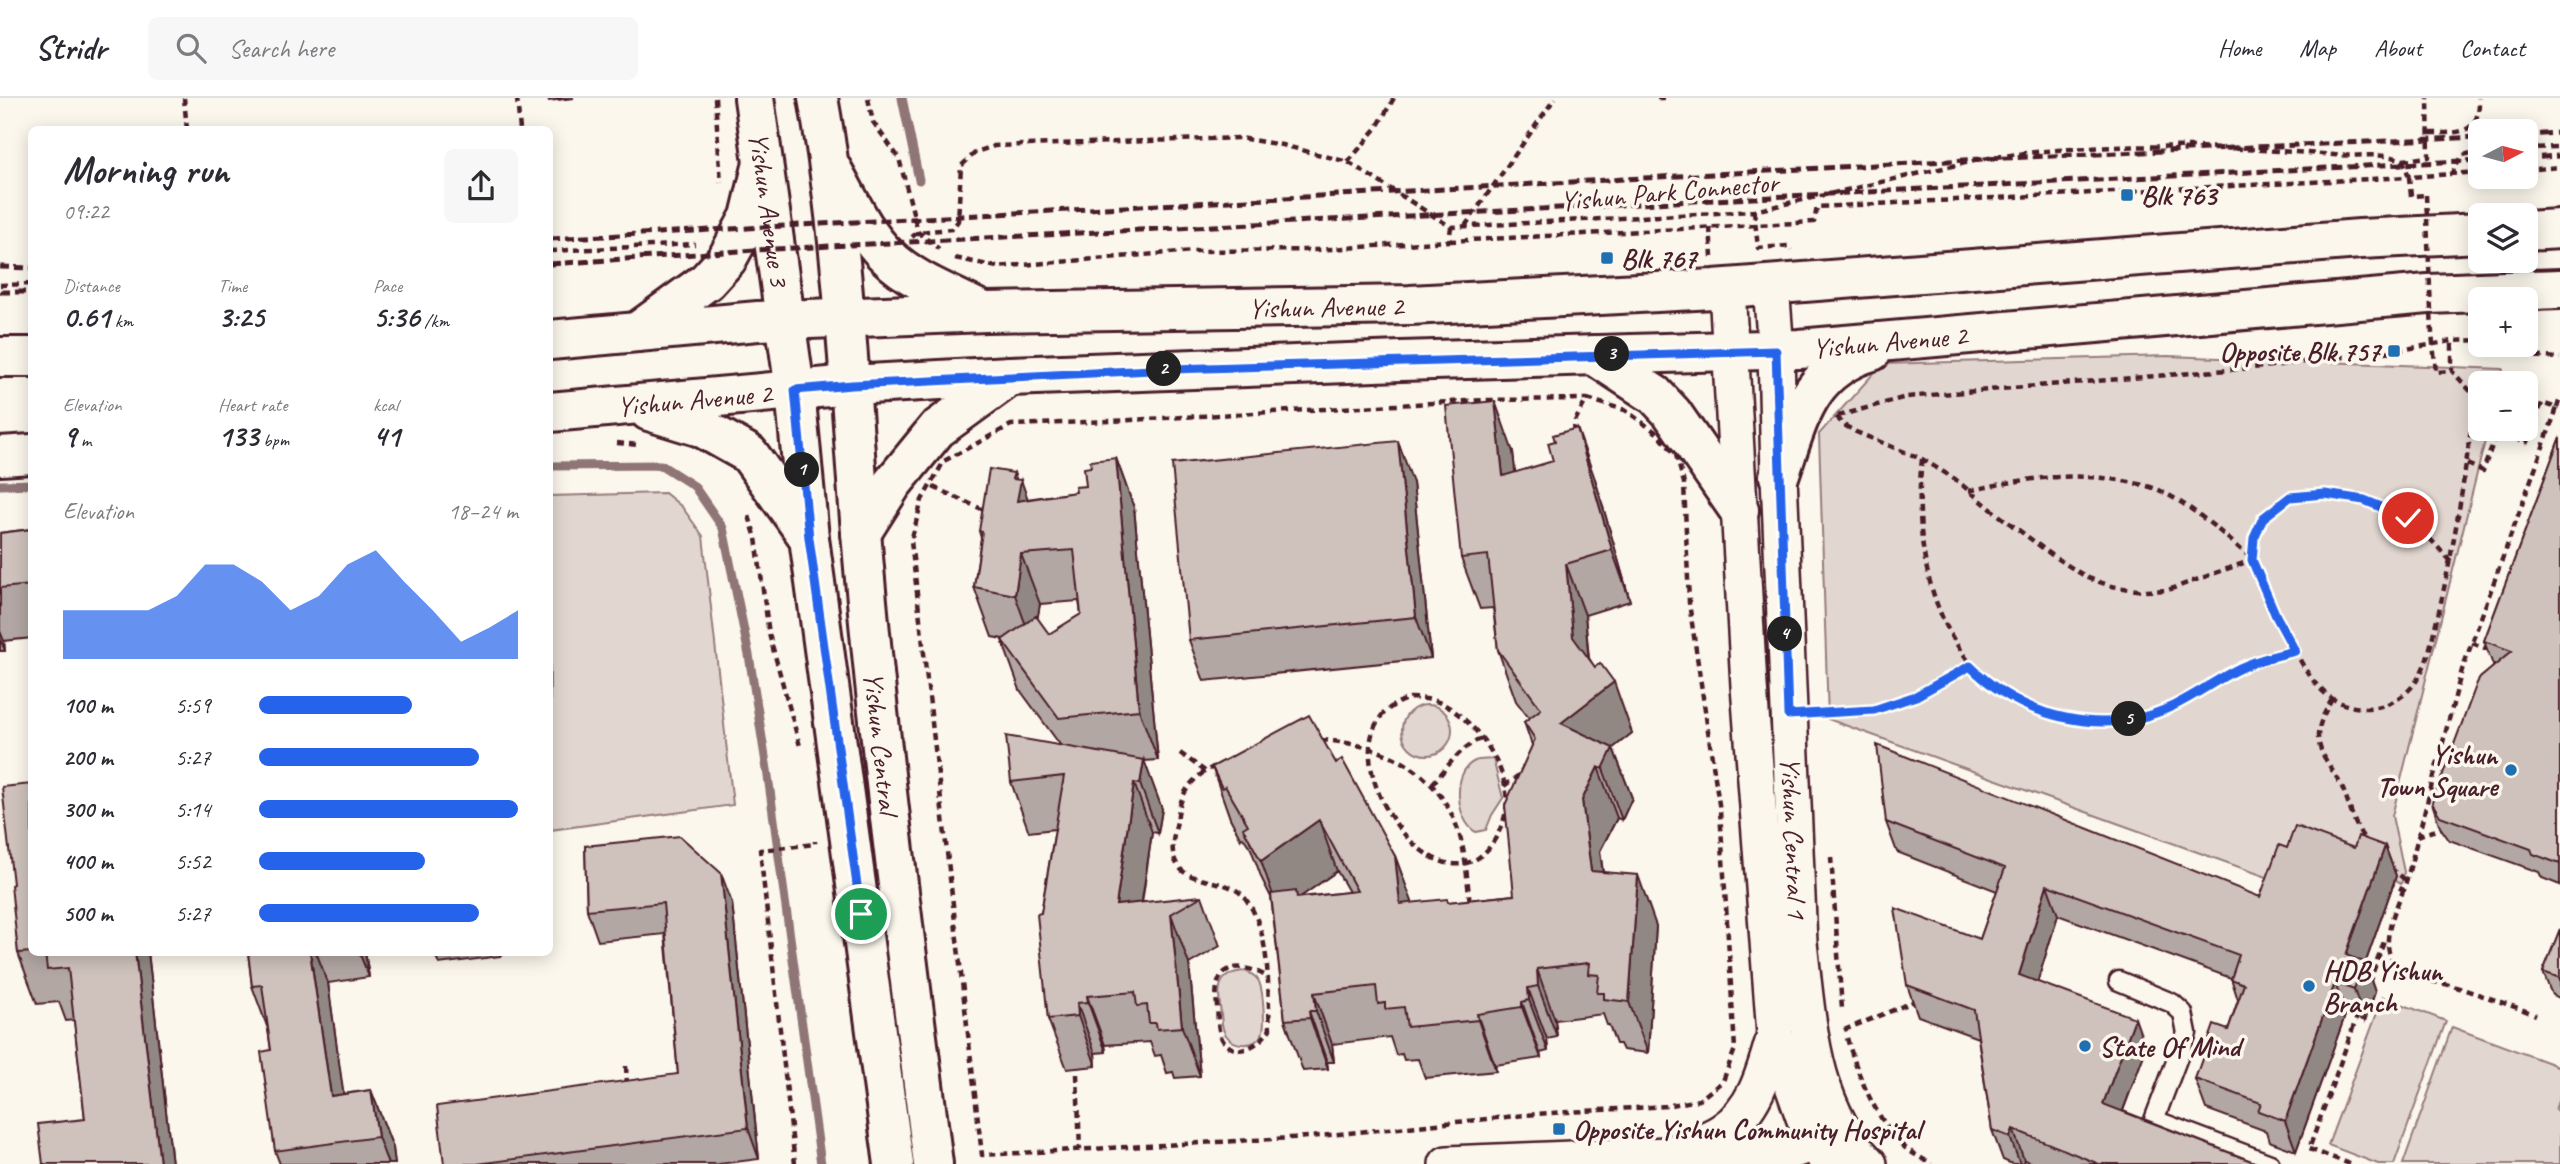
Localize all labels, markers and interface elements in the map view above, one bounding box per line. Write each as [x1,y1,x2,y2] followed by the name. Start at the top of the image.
[148,17,638,80] search box
[35,27,106,69] text: Stridr
[172,29,210,67] icon: search
[228,32,334,65] text: Search here
[2218,33,2261,63] text: Home
[2299,33,2336,63] text: Map
[2374,33,2422,63] text: About
[2460,33,2525,63] text: Contact
[2468,119,2538,189] north arrow
[2468,119,2538,441] map controls
[741,130,798,291] street label: Yishun Avenue 3
[63,147,229,194] text: Morning run
[444,149,518,223] button: share
[1559,164,1782,218] street label: Yishun Park Connector
[2141,178,2219,213] place label: Blk 763
[2119,187,2135,203] marker: Blk 763
[63,197,109,226] text: 09:22
[2468,203,2538,273] button: layers
[1621,241,1699,276] place label: Blk 767
[1599,250,1615,266] marker: Blk 767
[63,274,120,298] text: Distance
[218,274,247,298] text: Time
[373,274,402,298] text: Pace
[2468,287,2538,357] button: +
[1248,288,1406,326] street label: Yishun Avenue 2
[63,298,110,336] text: 0.61
[218,298,264,336] text: 3:25
[373,298,420,336] text: 5:36
[110,309,133,333] text: km
[420,309,449,333] text: /km
[1811,317,1971,366] street label: Yishun Avenue 2
[2220,334,2383,369] place label: Opposite Blk 757
[1594,336,1630,372] pin: 3
[1607,341,1616,365] text: 3
[2386,343,2402,359] marker: Opposite Blk 757
[1146,352,1182,386] pin: 2
[1159,356,1168,380] text: 2
[2468,371,2538,441] button: −
[616,375,776,424] street label: Yishun Avenue 2
[63,393,121,417] text: Elevation
[218,393,287,417] text: Heart rate
[373,393,398,417] text: kcal
[63,417,76,455] text: 9
[218,417,259,455] text: 133
[373,417,400,455] text: 41
[76,428,91,452] text: m
[259,428,289,452] text: bpm
[784,452,820,488] pin: 1
[797,457,806,481] text: 1
[2378,488,2438,548] pin
[63,497,134,526] text: Elevation
[448,497,518,526] text: 18–24 m
[2389,499,2427,537] icon: check
[1768,616,1802,652] pin: 4
[1780,621,1789,645] text: 4
[856,670,907,821] street label: Yishun Central
[63,691,113,720] text: 100 m
[175,691,211,720] text: 5:59
[2112,702,2146,736] pin: 5
[2124,706,2133,730] text: 5
[2377,737,2500,804] place label: Yishun Town Square
[63,743,113,772] text: 200 m
[175,743,211,772] text: 5:27
[1773,756,1815,921] street label: Yishun Central 1
[2503,762,2519,778] marker: Yishun Town Square
[63,795,113,824] text: 300 m
[175,795,211,824] text: 5:14
[63,847,113,876] text: 400 m
[175,847,211,876] text: 5:52
[831,884,891,944] pin
[842,895,880,933] icon: arrive
[63,899,112,928] text: 500 m
[175,899,211,928] text: 5:27
[2323,953,2444,1020] place label: HDB Yishun Branch
[2301,978,2317,994] marker: HDB Yishun Branch
[2099,1029,2245,1064] place label: State Of Mind
[2077,1038,2093,1054] marker: State Of Mind
[1573,1112,1926,1147] place label: Opposite Yishun Community Hospital
[1551,1121,1567,1137] marker: Opposite Yishun Community Hospital

